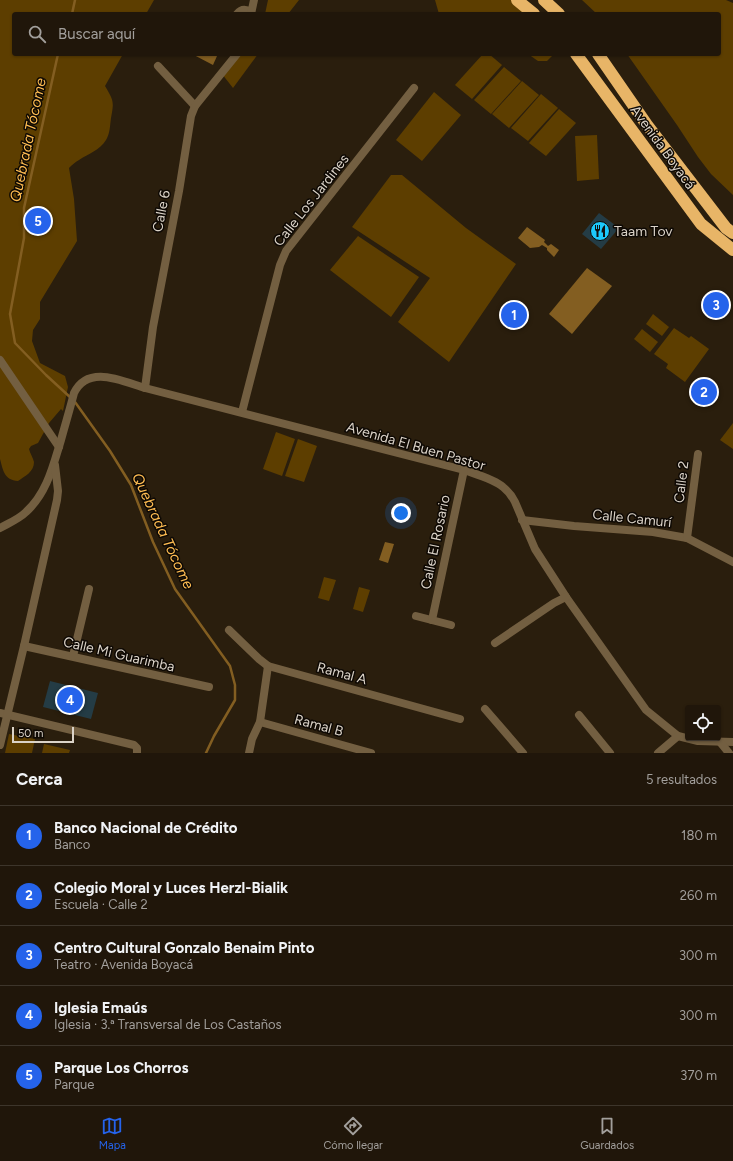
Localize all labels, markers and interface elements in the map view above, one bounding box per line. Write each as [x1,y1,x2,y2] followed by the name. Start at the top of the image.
[12,12,721,56] search box
[26,23,48,45] icon: search
[58,25,135,43] text: Buscar aquí
[6,76,50,204] water label: Quebrada Tócome
[626,102,699,193] street label: Avenida Boyacá
[270,151,353,250] street label: Calle Los Jardines
[149,189,174,234] street label: Calle 6
[25,206,51,236] pin: 5
[589,220,611,242] restaurant icon: Taam Tov
[614,223,673,240] place label: Taam Tov
[703,290,729,320] pin: 3
[501,300,527,330] pin: 1
[691,377,717,407] pin: 2
[344,418,488,475] street label: Avenida El Buen Pastor
[670,460,693,504] street label: Calle 2
[128,470,198,592] water label: Quebrada Tócome
[417,493,454,591] street label: Calle El Rosario
[391,503,411,523] your location
[592,506,673,531] street label: Calle Camurí
[61,633,176,676] street label: Calle Mi Guarimba
[315,659,369,688] street label: Ramal A
[57,685,83,715] pin: 4
[685,705,721,741] map controls
[685,705,721,741] button: locate
[292,711,345,740] street label: Ramal B
[12,725,74,744] scale bar
[18,727,43,740] text: 50 m
[16,769,63,789] text: Cerca
[646,772,717,787] text: 5 resultados
[54,819,238,837] text: Banco Nacional de Crédito
[26,828,32,843] text: 1
[681,828,717,843] text: 180 m
[54,837,90,852] text: Banco
[54,879,288,897] text: Colegio Moral y Luces Herzl-Bialik
[25,888,33,903] text: 2
[680,888,717,903] text: 260 m
[54,897,148,912] text: Escuela · Calle 2
[54,939,314,957] text: Centro Cultural Gonzalo Benaim Pinto
[25,948,33,963] text: 3
[679,948,717,963] text: 300 m
[54,957,193,972] text: Teatro · Avenida Boyacá
[54,999,147,1017] text: Iglesia Emaús
[25,1008,33,1023] text: 4
[679,1008,717,1023] text: 300 m
[54,1017,282,1032] text: Iglesia · 3.ª Transversal de Los Castaños
[54,1059,188,1077] text: Parque Los Chorros
[25,1068,33,1083] text: 5
[680,1068,717,1083] text: 370 m
[54,1077,94,1092] text: Parque
[99,1115,126,1152] tab: Mapa
[323,1115,383,1152] tab: Cómo llegar
[580,1115,634,1152] tab: Guardados

